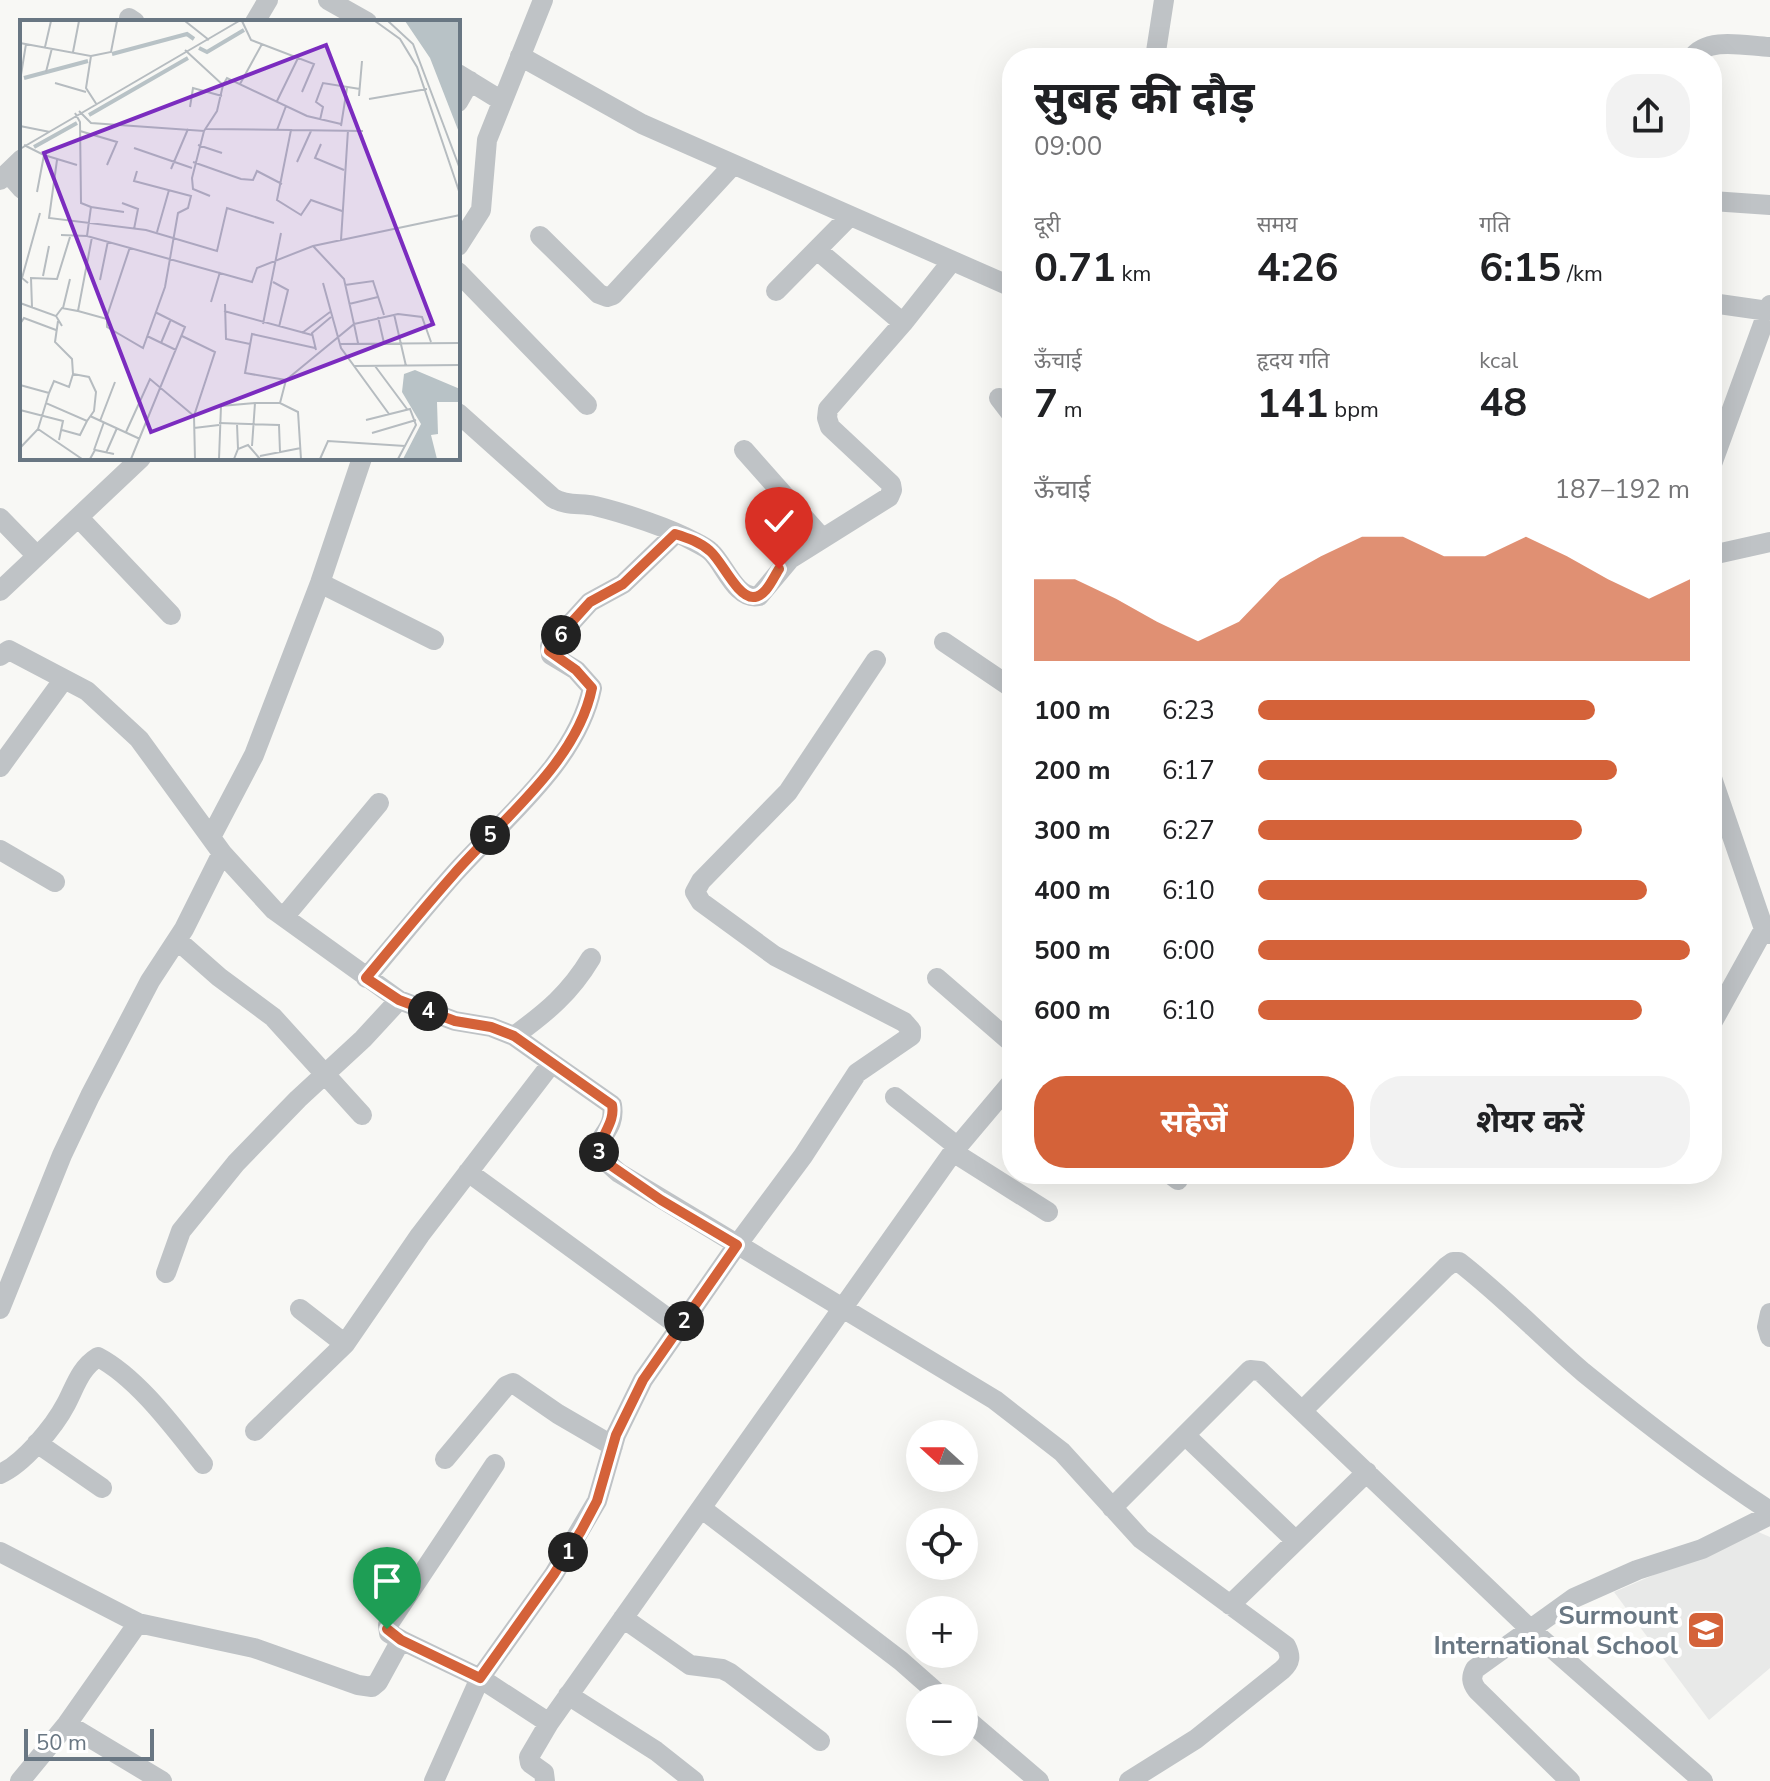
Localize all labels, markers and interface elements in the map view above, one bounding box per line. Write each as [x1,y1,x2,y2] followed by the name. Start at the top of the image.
[20,20,460,460] inset map
[1034,69,1255,129] text: सुबह की दौड़
[1606,74,1690,158] button: share
[1034,129,1102,164] text: 09:00
[1034,210,1060,240] text: दूरी
[1257,210,1297,240] text: समय
[1479,210,1510,240] text: गति
[1034,241,1116,295] text: 0.71
[1257,241,1339,295] text: 4:26
[1479,241,1561,295] text: 6:15
[1116,259,1151,289] text: km
[1561,259,1603,289] text: /km
[1034,346,1082,376] text: ऊँचाई
[1257,346,1329,376] text: हृदय गति
[1479,346,1518,376] text: kcal
[1479,376,1527,430] text: 48
[1034,377,1058,431] text: 7
[1257,377,1329,431] text: 141
[1058,395,1083,425] text: m
[1329,395,1379,425] text: bpm
[1034,472,1090,507] text: ऊँचाई
[1554,472,1690,507] text: 187–192 m
[745,487,813,569] pin
[757,499,801,543] icon: check
[541,615,581,655] pin: 6
[554,620,568,650] text: 6
[1034,693,1111,728] text: 100 m
[1162,693,1215,728] text: 6:23
[1034,753,1111,788] text: 200 m
[1162,753,1215,788] text: 6:17
[1034,813,1111,848] text: 300 m
[1162,813,1215,848] text: 6:27
[470,815,510,855] pin: 5
[483,820,497,850] text: 5
[1034,873,1111,908] text: 400 m
[1162,873,1215,908] text: 6:10
[1034,933,1111,968] text: 500 m
[1162,933,1215,968] text: 6:00
[408,991,448,1031] pin: 4
[1034,993,1111,1028] text: 600 m
[1162,993,1215,1028] text: 6:10
[421,996,435,1026] text: 4
[1034,1076,1354,1168] button: सहेजें
[1370,1076,1690,1168] button: शेयर करें
[579,1132,619,1172] pin: 3
[592,1137,606,1167] text: 3
[664,1301,704,1341] pin: 2
[677,1306,691,1336] text: 2
[906,1420,978,1492] north arrow
[906,1420,978,1756] map controls
[906,1508,978,1580] button: locate
[548,1532,588,1572] pin: 1
[561,1537,575,1567] text: 1
[353,1547,421,1629] pin
[365,1559,409,1603] icon: arrive
[906,1596,978,1668] button: +
[1433,1598,1679,1663] place label: Surmount International School
[1685,1609,1727,1651] school or university icon: Surmount International School
[906,1684,978,1756] button: −
[24,1725,154,1761] scale bar
[36,1728,87,1758] text: 50 m

